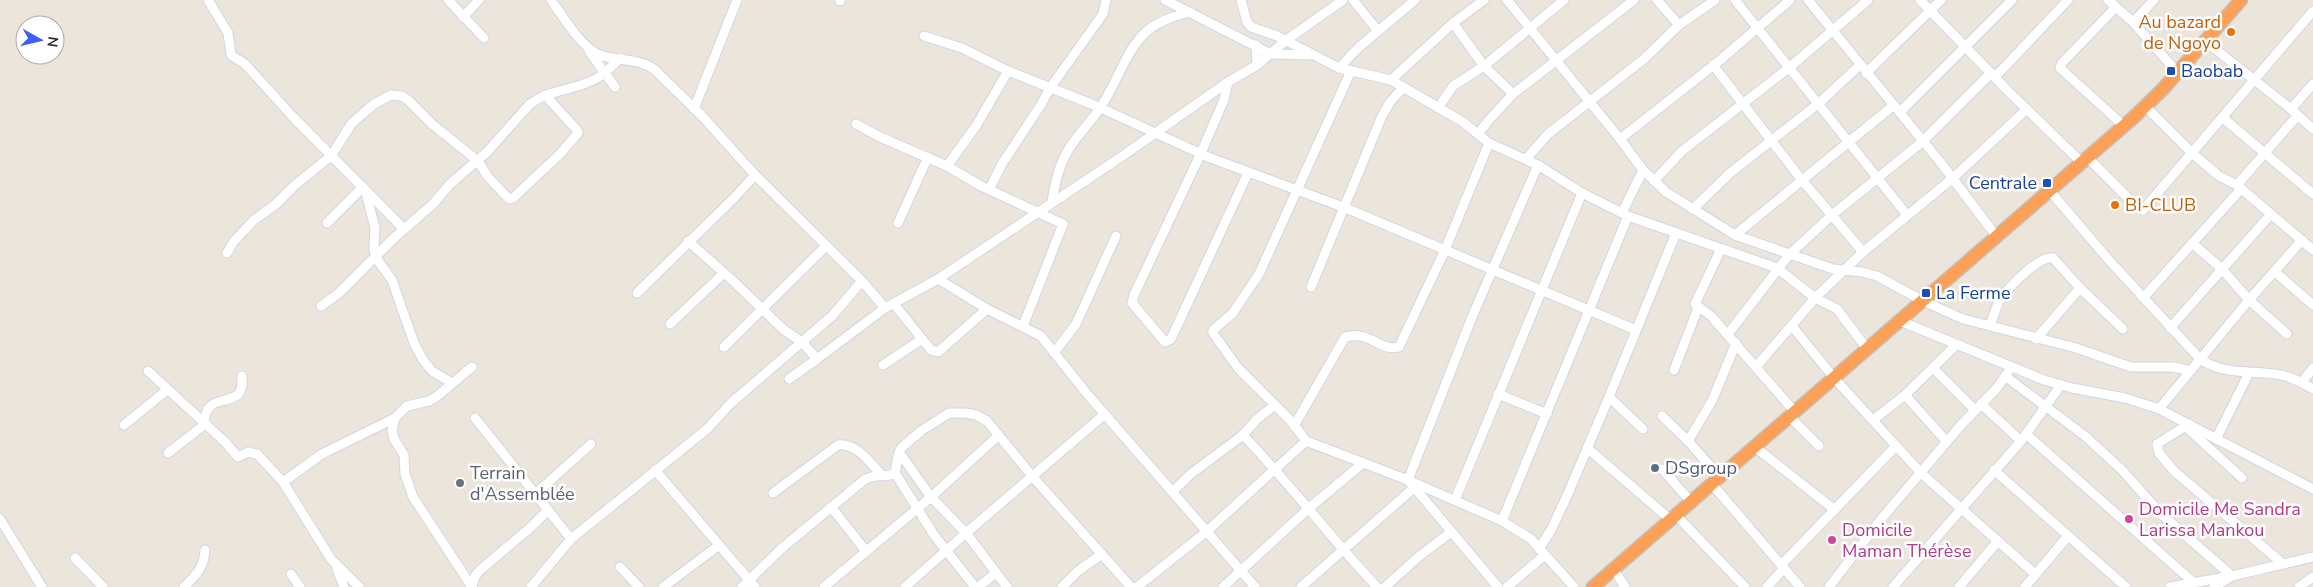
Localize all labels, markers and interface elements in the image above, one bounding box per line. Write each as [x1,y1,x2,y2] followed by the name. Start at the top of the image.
[2139,10,2221,55] place label: Au bazard de Ngoyo
[15,15,65,65] north arrow
[2225,26,2237,38] marker: Au bazard de Ngoyo
[42,35,63,48] text: N
[2181,59,2243,83] place label: Baobab
[2165,65,2177,77] marker: Baobab
[1969,171,2037,195] place label: Centrale
[2041,177,2053,189] marker: Centrale
[2125,193,2196,217] place label: BI-CLUB
[2109,199,2121,211] marker: BI-CLUB
[1936,281,2010,305] place label: La Ferme
[1920,287,1932,299] marker: La Ferme
[1665,456,1737,480] place label: DSgroup
[470,461,575,506] place label: Terrain d'Assemblée
[1649,462,1661,474] marker: DSgroup
[454,477,466,489] marker: Terrain d'Assemblée
[2139,497,2301,542] place label: Domicile Me Sandra Larissa Mankou
[2123,513,2135,525] marker: Domicile Me Sandra Larissa Mankou
[1842,518,1972,563] place label: Domicile Maman Thérèse
[1826,534,1838,546] marker: Domicile Maman Thérèse

